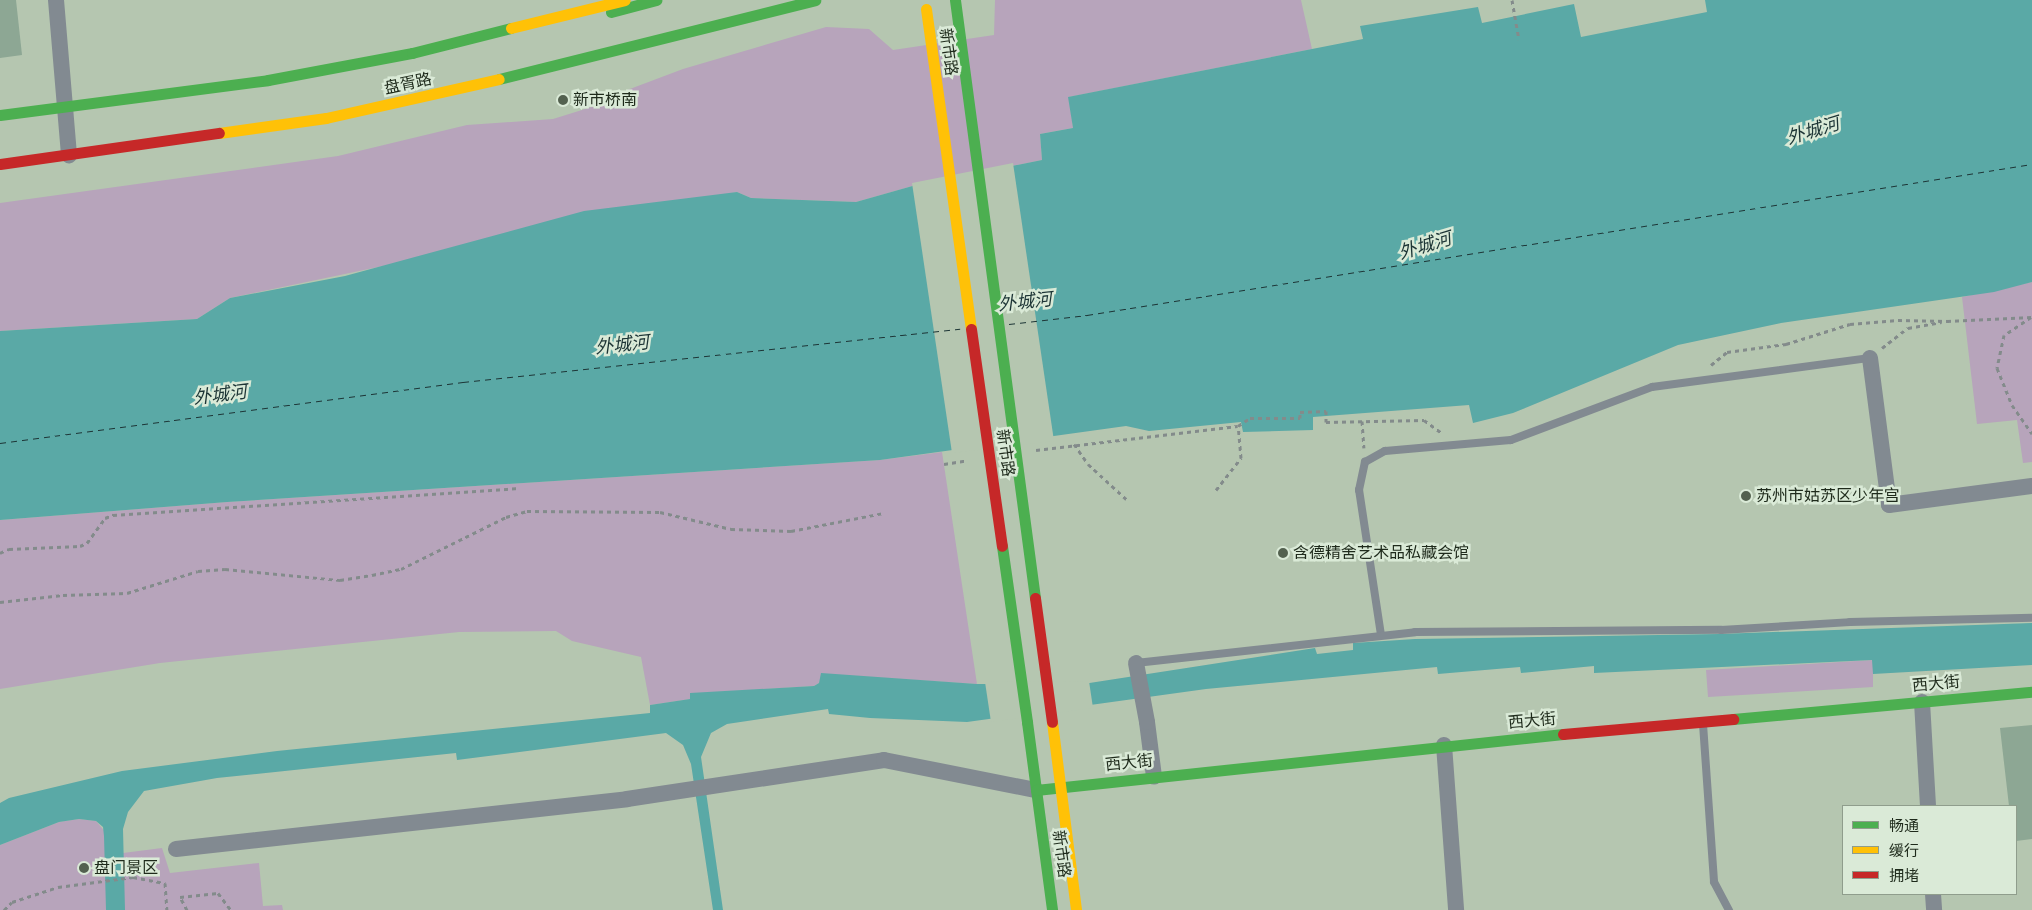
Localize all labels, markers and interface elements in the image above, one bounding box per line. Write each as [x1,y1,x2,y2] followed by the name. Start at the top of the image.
[935,27,961,77] street label: 新市路
[383,70,433,98] street label: 盘胥路
[573,90,637,110] place label: 新市桥南
[557,94,569,106] marker: 新市桥南
[1784,113,1842,149] water label: 外城河
[1396,228,1454,264] water label: 外城河
[997,288,1053,316] water label: 外城河
[594,331,650,359] water label: 外城河
[192,381,248,409] water label: 外城河
[992,428,1018,478] street label: 新市路
[1756,486,1900,506] place label: 苏州市姑苏区少年宫
[1740,490,1752,502] marker: 苏州市姑苏区少年宫
[1293,543,1469,563] place label: 含德精舍艺术品私藏会馆
[1277,547,1289,559] marker: 含德精舍艺术品私藏会馆
[1911,672,1961,696] street label: 西大街
[1507,709,1557,733] street label: 西大街
[1104,751,1154,775] street label: 西大街
[1842,805,2017,895] legend
[1889,817,1919,834] text: 畅通
[1048,829,1074,879] street label: 新市路
[1889,842,1919,859] text: 缓行
[94,858,158,878] place label: 盘门景区
[78,862,90,874] marker: 盘门景区
[1889,867,1919,884] text: 拥堵

